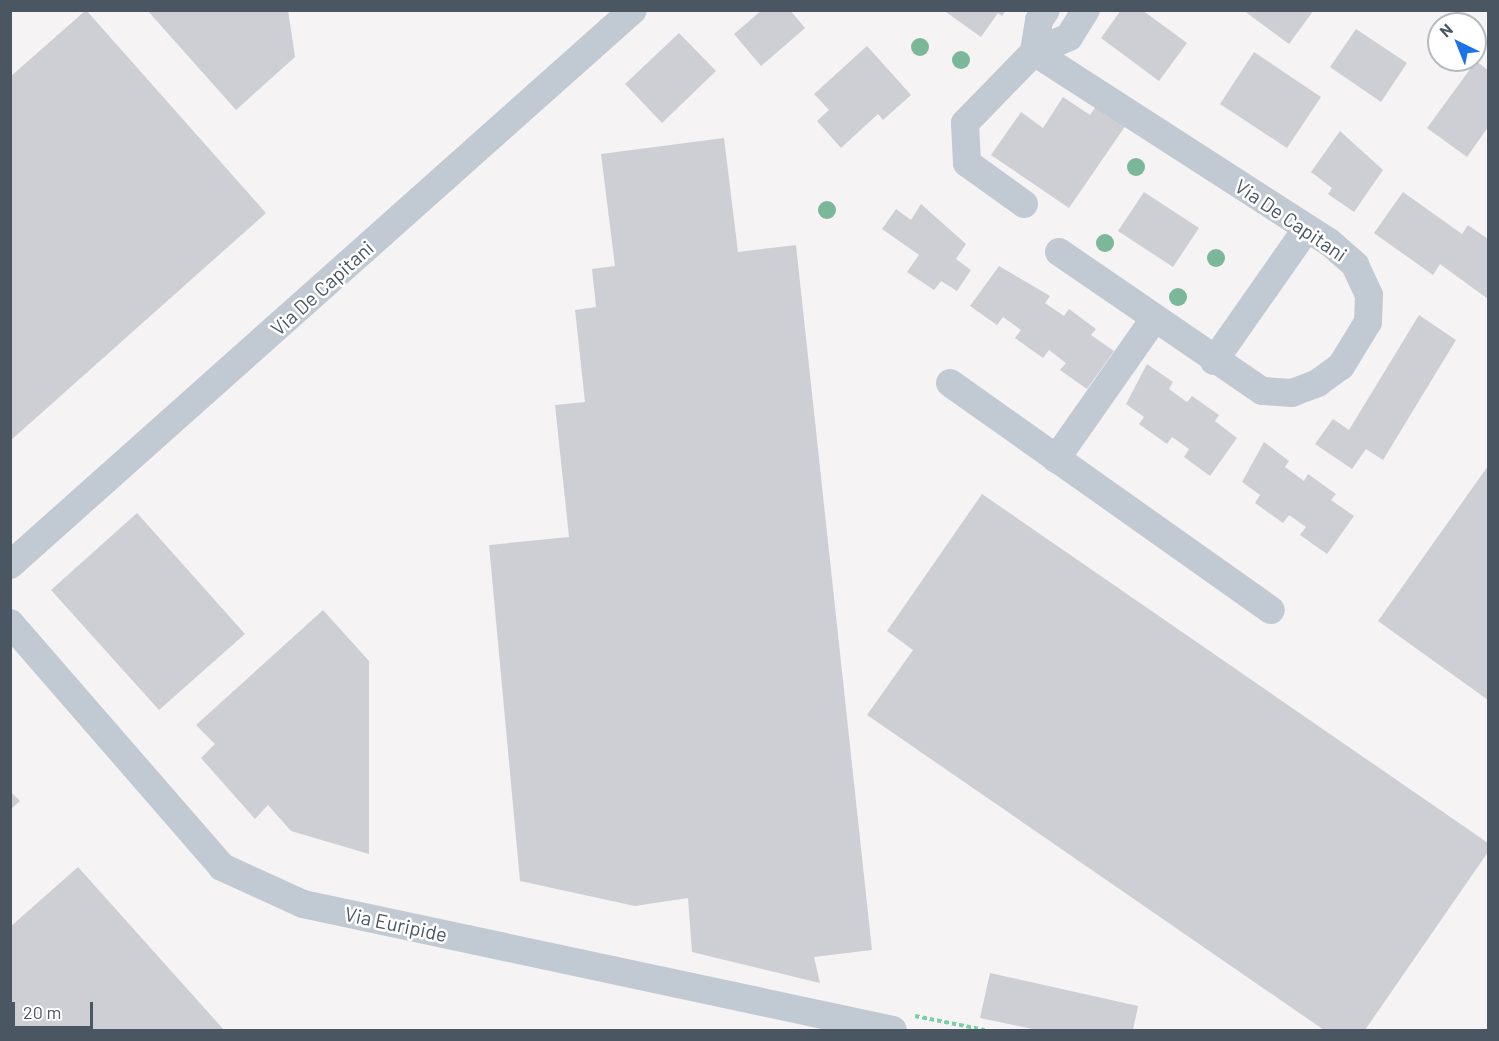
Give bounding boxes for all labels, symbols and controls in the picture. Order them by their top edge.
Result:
north arrow [1427,12,1487,72]
text: N [1435,19,1456,41]
street label: Via De Capitani [1230,174,1352,266]
street label: Via De Capitani [266,236,378,340]
street label: Via Euripide [343,901,449,947]
scale bar [15,990,96,1028]
text: 20 m [23,1001,61,1023]

